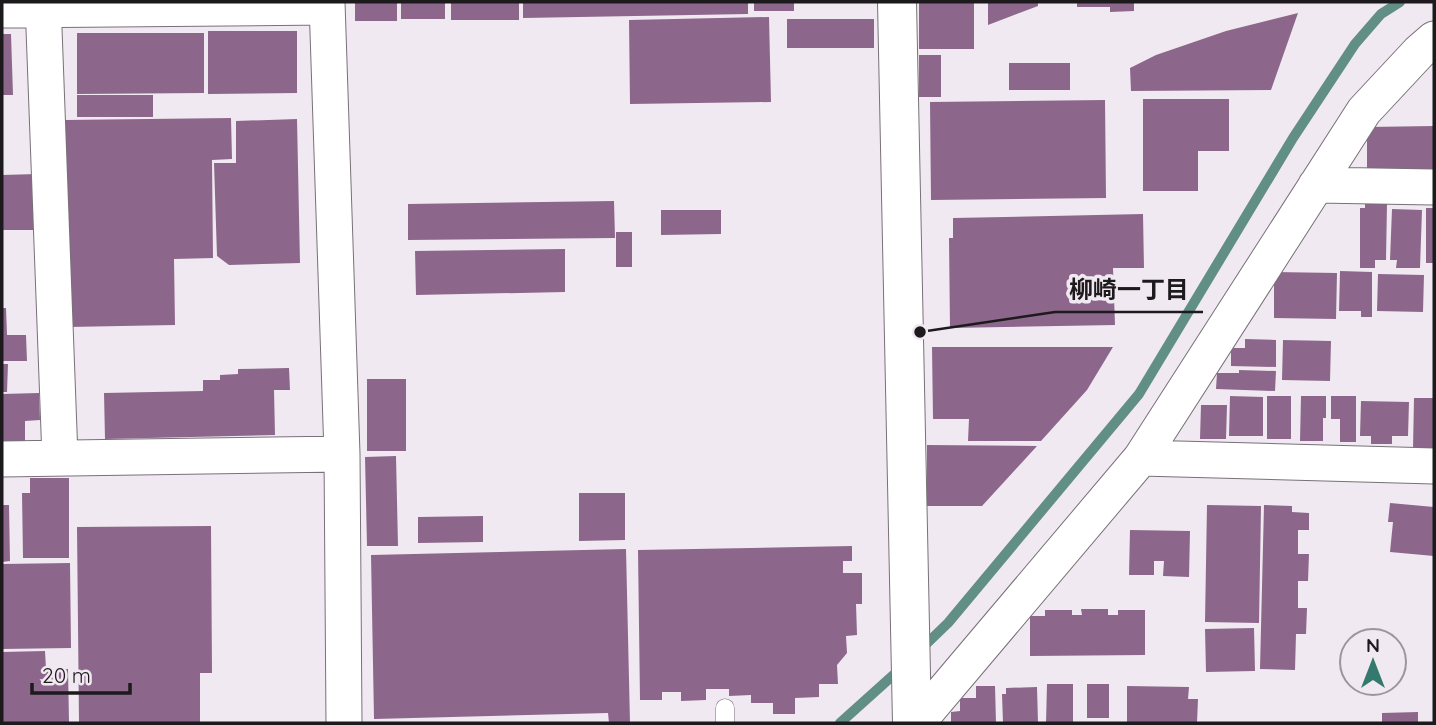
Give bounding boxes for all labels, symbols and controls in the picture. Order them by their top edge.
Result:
callout: 柳崎一丁目 [1055,267,1203,312]
text: 柳崎一丁目 [1069,274,1189,304]
north arrow [1338,627,1408,697]
text: N [1366,633,1380,657]
scale bar [32,652,130,696]
text: 20 m [42,662,91,688]

